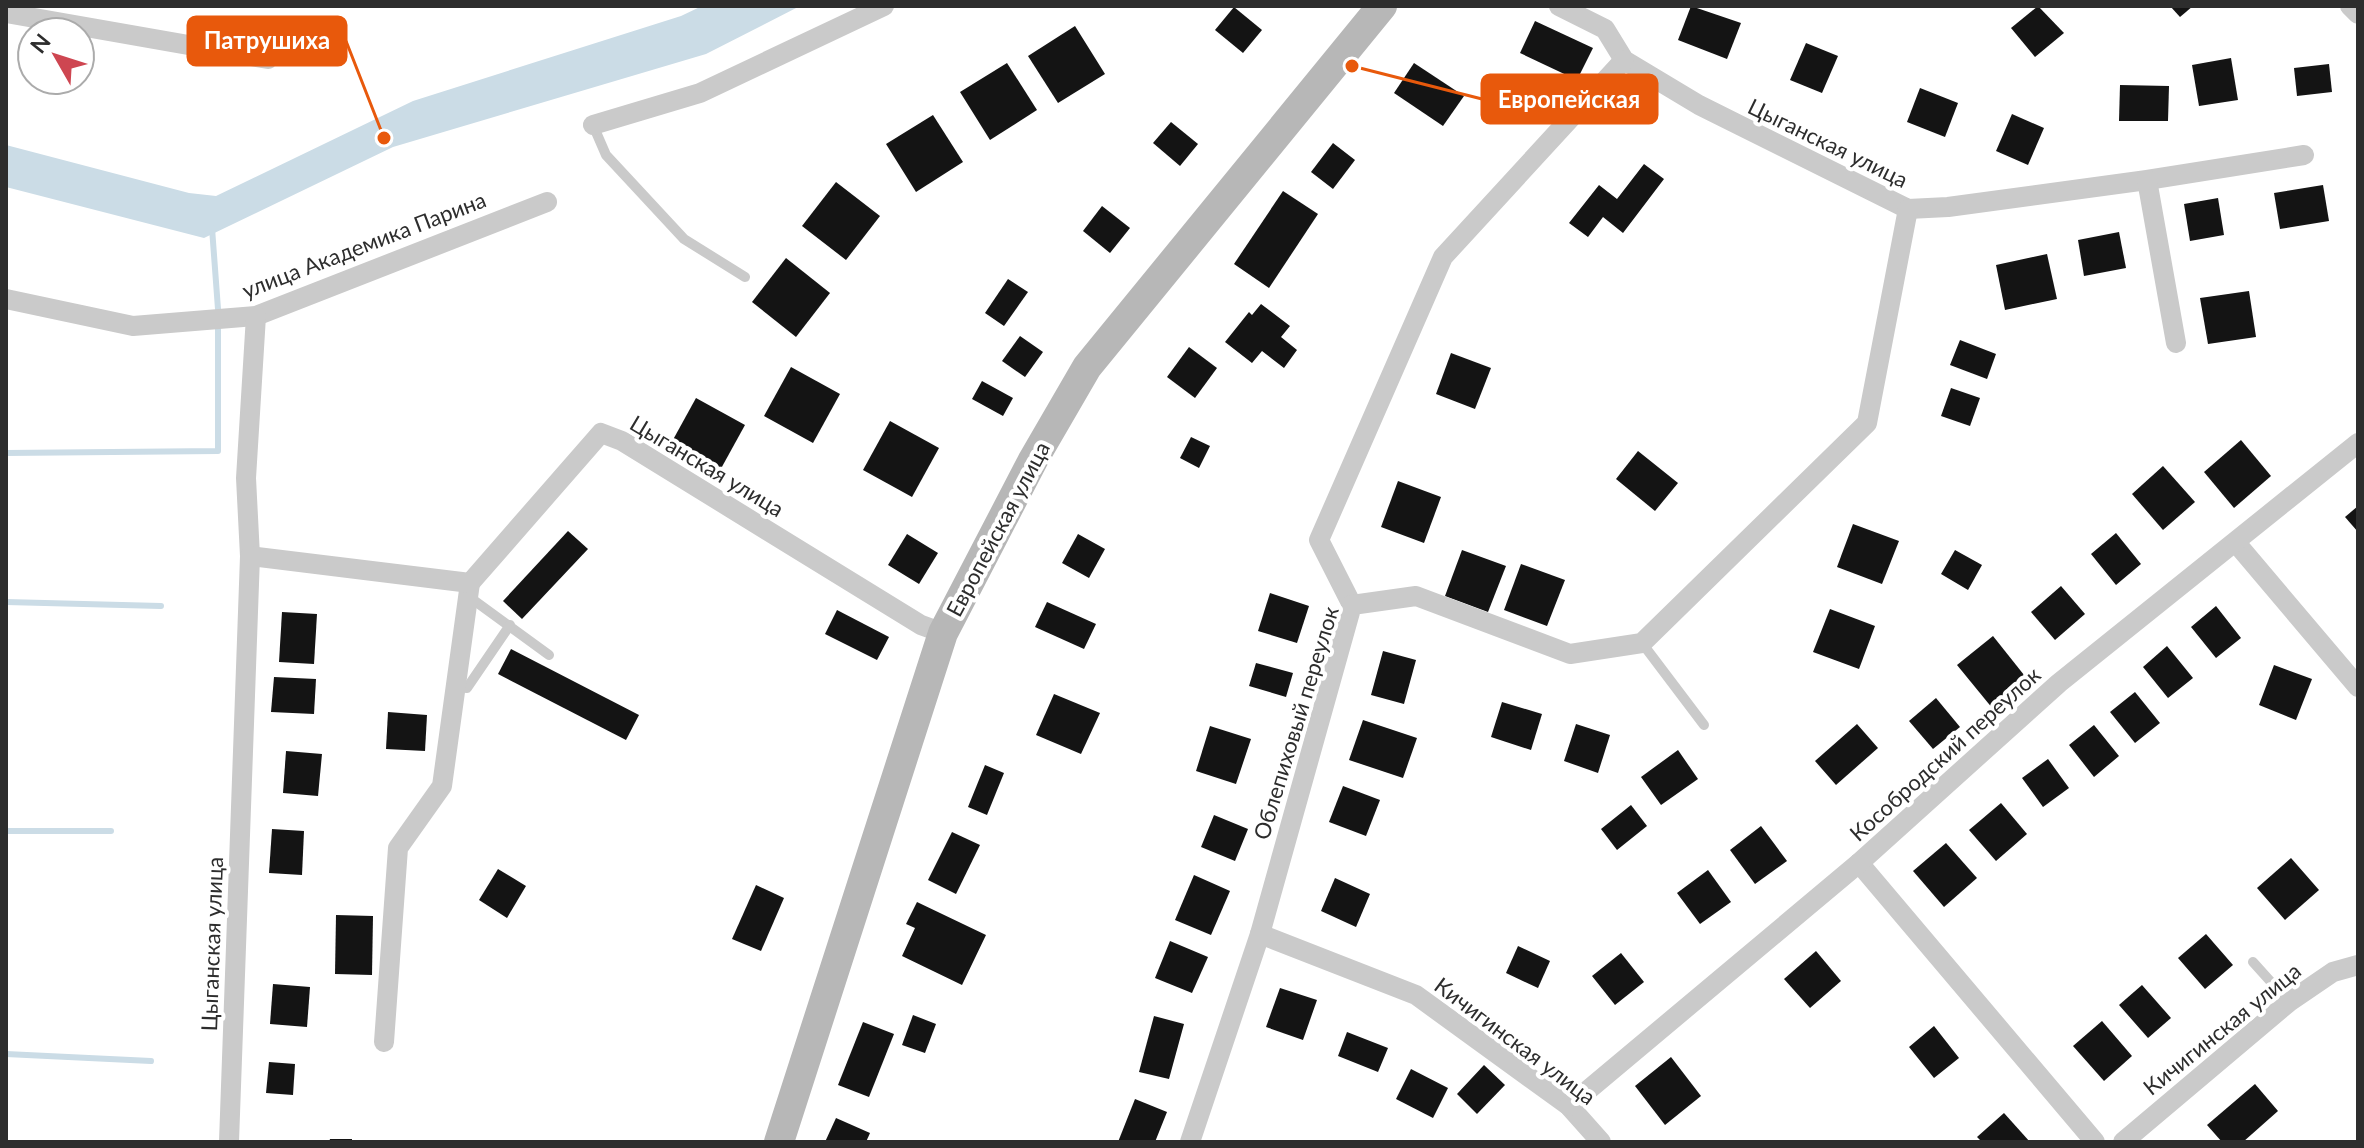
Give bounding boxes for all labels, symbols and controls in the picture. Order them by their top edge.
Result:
north arrow [16,16,96,96]
callout: Патрушиха [188,17,346,65]
text: Патрушиха [204,25,330,54]
text: N [24,28,56,58]
callout: Европейская [1482,75,1657,123]
text: Европейская [1498,84,1640,113]
street label: Цыганская улица [1744,92,1913,193]
street label: улица Академика Парина [238,186,490,304]
street label: Цыганская улица [626,409,789,522]
street label: Европейская улица [940,437,1055,621]
street label: Облепиховый переулок [1247,602,1344,843]
street label: Кособродский переулок [1844,660,2046,846]
street label: Цыганская улица [195,856,228,1032]
street label: Кичигинская улица [2138,957,2306,1100]
street label: Кичигинская улица [1429,971,1601,1110]

